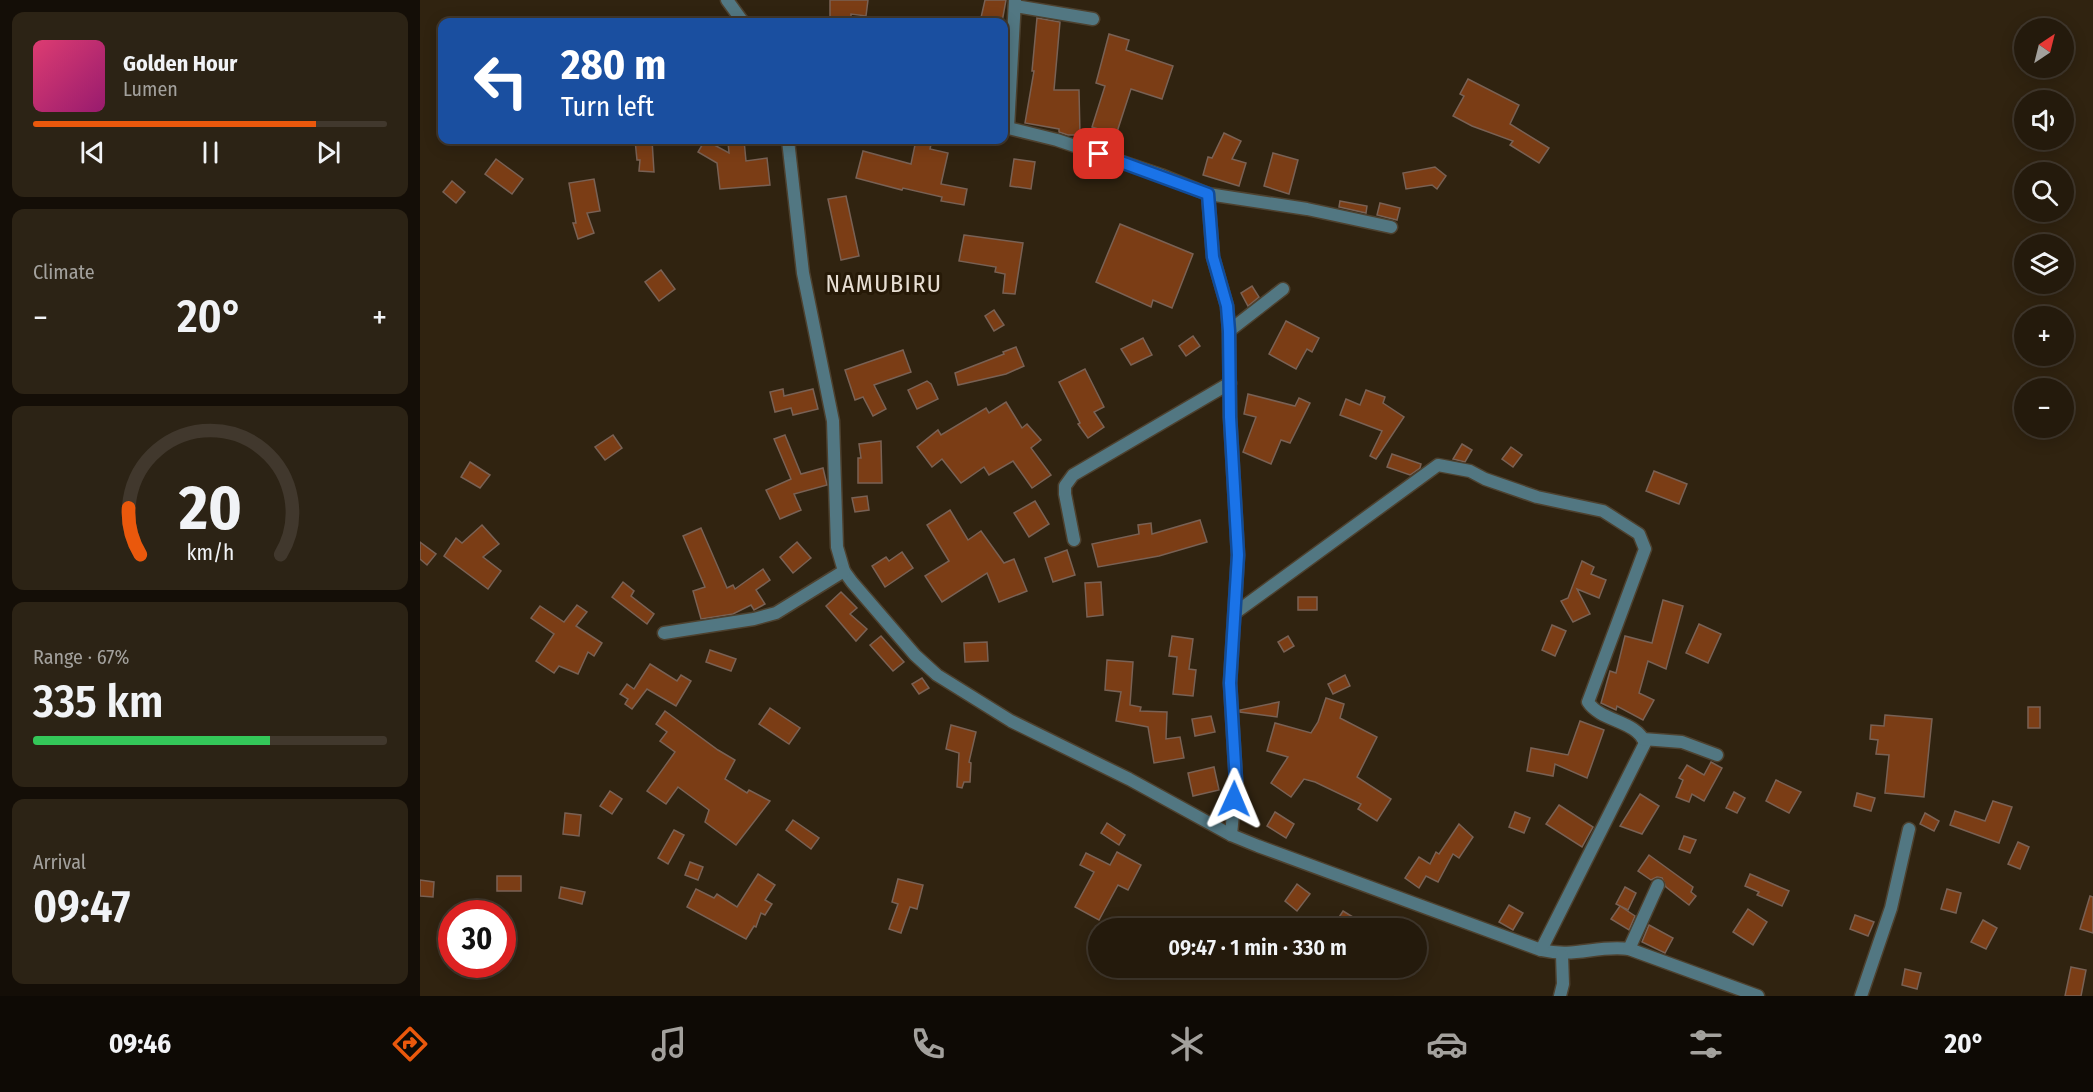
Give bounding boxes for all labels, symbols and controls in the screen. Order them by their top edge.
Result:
north arrow [2014,18,2074,78]
map controls [2014,18,2074,438]
text: 280 m [561,40,666,90]
icon: left [462,42,540,120]
text: Golden Hour [123,50,237,77]
text: Lumen [123,77,178,101]
button: sound [2014,90,2074,150]
text: Turn left [561,91,654,123]
pin [1073,128,1124,179]
icon: previous [76,136,109,169]
icon: pause [194,136,227,169]
icon: next [312,136,345,169]
icon: arrive [1082,137,1115,170]
button: search [2014,162,2074,222]
button: layers [2014,234,2074,294]
text: Climate [33,260,95,284]
district label: NAMUBIRU [826,270,942,298]
text: 20° [177,290,243,344]
text: − [33,298,48,338]
text: + [372,298,387,338]
button: + [2014,306,2074,366]
button: − [2014,378,2074,438]
text: 20 [178,471,241,546]
text: km/h [186,540,234,566]
text: Range · 67% [33,645,129,669]
text: 335 km [33,675,163,729]
position arrow [1202,767,1266,831]
text: Arrival [33,850,86,874]
text: 09:47 [33,880,131,934]
speed limit sign: 30 [438,900,516,978]
text: 09:47 · 1 min · 330 m [1168,934,1347,961]
icon: directions [389,1023,431,1065]
icon: music [648,1023,690,1065]
icon: phone [907,1023,949,1065]
icon: climate [1166,1023,1208,1065]
icon: car [1426,1023,1468,1065]
icon: filters [1685,1023,1727,1065]
text: 09:46 [109,1028,171,1060]
text: 20° [1944,1028,1984,1060]

